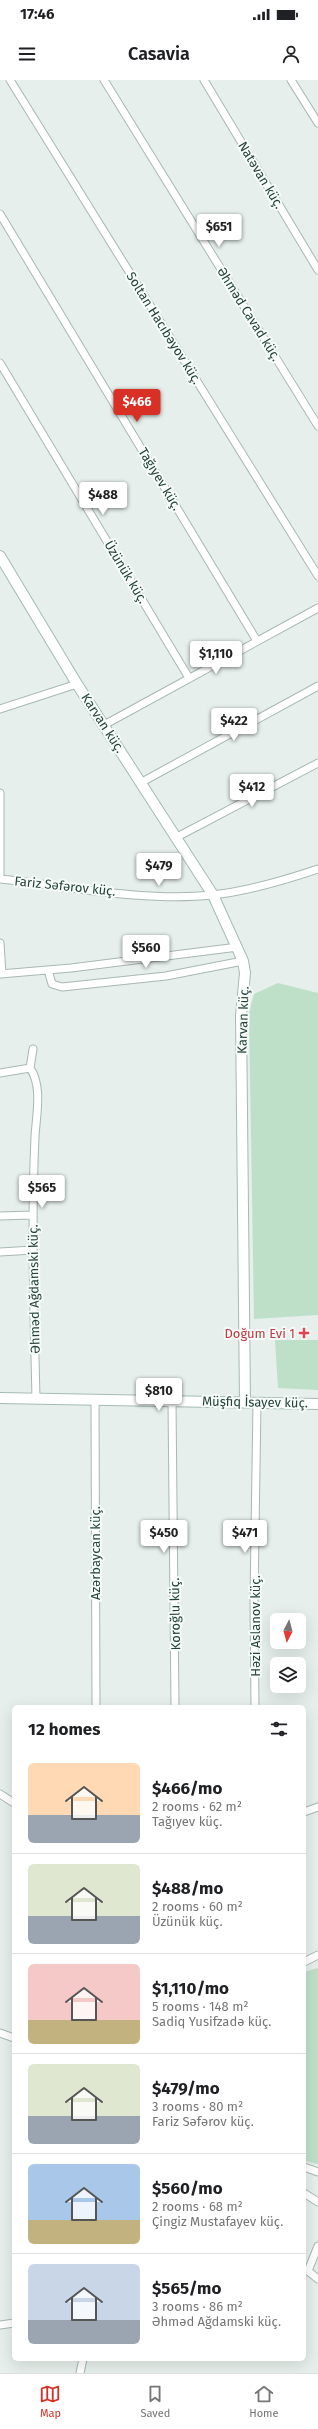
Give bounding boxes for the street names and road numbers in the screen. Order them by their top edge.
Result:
street label: Natəvan küç. [235,139,287,211]
street label: Əhməd Cavad küç. [214,264,284,364]
street label: Soltan Hacıbəyov küç. [123,269,205,387]
street label: Tağıyev küç. [135,445,185,513]
street label: Üzünük küç. [101,537,151,606]
street label: Karvan küç. [78,691,128,755]
street label: Fariz Səfərov küç. [14,873,116,899]
street label: Karvan küç. [234,986,252,1054]
street label: Əhməd Ağdamski küç. [25,1224,43,1354]
street label: Müşfiq İsayev küç. [202,1394,308,1410]
street label: Azərbaycan küç. [88,1506,103,1600]
street label: Həzi Aslanov küç. [248,1575,263,1677]
street label: Koroğlu küç. [167,1578,183,1650]

